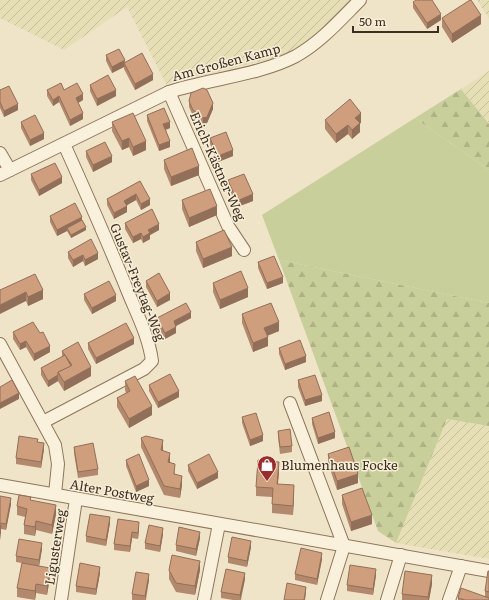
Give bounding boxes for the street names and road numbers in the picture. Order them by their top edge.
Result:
street label: Am Großen Kamp [170,38,282,85]
street label: Erich-Kästner-Weg [186,108,251,224]
street label: Gustav-Freytag-Weg [106,220,171,344]
street label: Alter Postweg [68,474,156,507]
street label: Ligusterweg [39,507,70,586]

